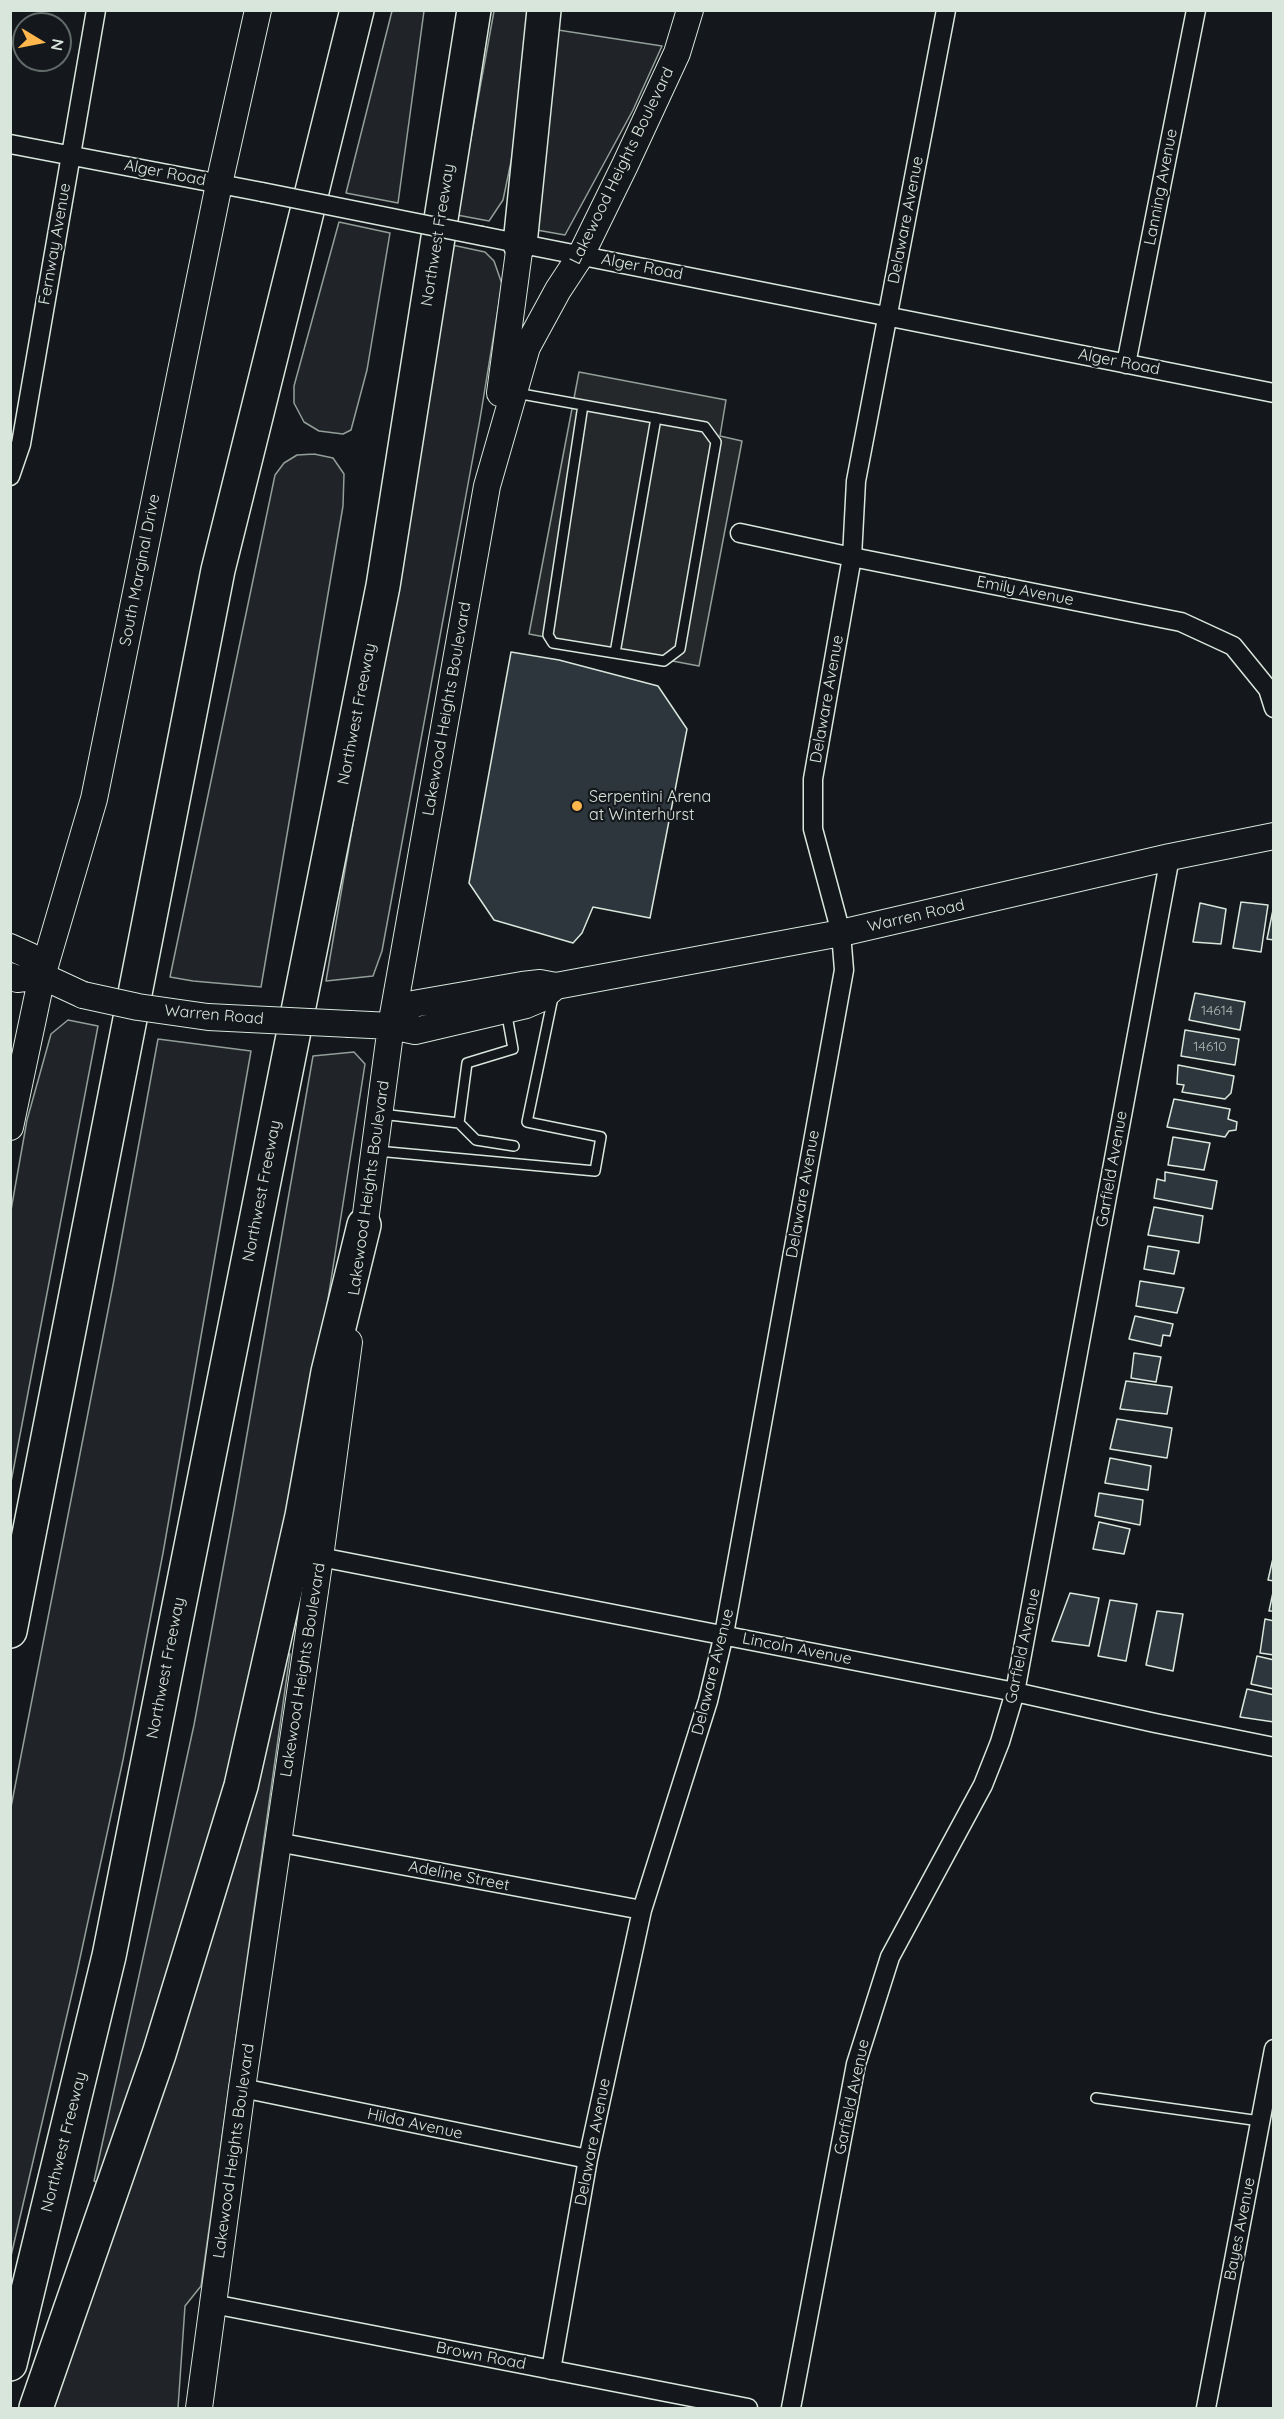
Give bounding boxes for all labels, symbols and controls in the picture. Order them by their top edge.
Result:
north arrow [12,12,72,72]
text: N [47,37,69,52]
street label: Lakewood Heights Boulevard [566,64,678,268]
street label: Lanning Avenue [1140,127,1182,247]
street label: Delaware Avenue [884,155,928,285]
street label: Alger Road [123,156,207,190]
street label: Northwest Freeway [417,162,459,308]
street label: Fernway Avenue [35,182,75,306]
street label: Alger Road [600,250,684,284]
street label: Alger Road [1077,345,1161,379]
street label: South Marginal Drive [116,492,164,648]
street label: Emily Avenue [975,572,1075,610]
street label: Lakewood Heights Boulevard [419,601,475,817]
street label: Delaware Avenue [806,633,848,765]
street label: Northwest Freeway [334,641,380,787]
place label: Serpentini Arena at Winterhurst [589,787,711,825]
marker: Serpentini Arena at Winterhurst [570,799,584,813]
street label: Warren Road [865,895,967,937]
street label: Warren Road [164,1001,264,1029]
house number: 14614 [1201,1003,1233,1019]
house number: 14610 [1193,1039,1227,1055]
street label: Lakewood Heights Boulevard [344,1079,394,1297]
street label: Garfield Avenue [1092,1109,1132,1229]
street label: Northwest Freeway [239,1118,285,1264]
street label: Delaware Avenue [782,1128,824,1260]
street label: Lakewood Heights Boulevard [277,1561,329,1779]
street label: Garfield Avenue [1001,1586,1045,1706]
street label: Northwest Freeway [143,1595,189,1741]
street label: Delaware Avenue [688,1607,738,1737]
street label: Lincoln Avenue [741,1629,853,1669]
street label: Adeline Street [407,1857,511,1895]
street label: Garfield Avenue [830,2037,874,2157]
street label: Lakewood Heights Boulevard [209,2042,259,2260]
street label: Northwest Freeway [37,2070,91,2214]
street label: Delaware Avenue [571,2077,615,2207]
street label: Hilda Avenue [366,2105,464,2143]
street label: Bayes Avenue [1221,2176,1259,2282]
street label: Brown Road [434,2338,528,2374]

